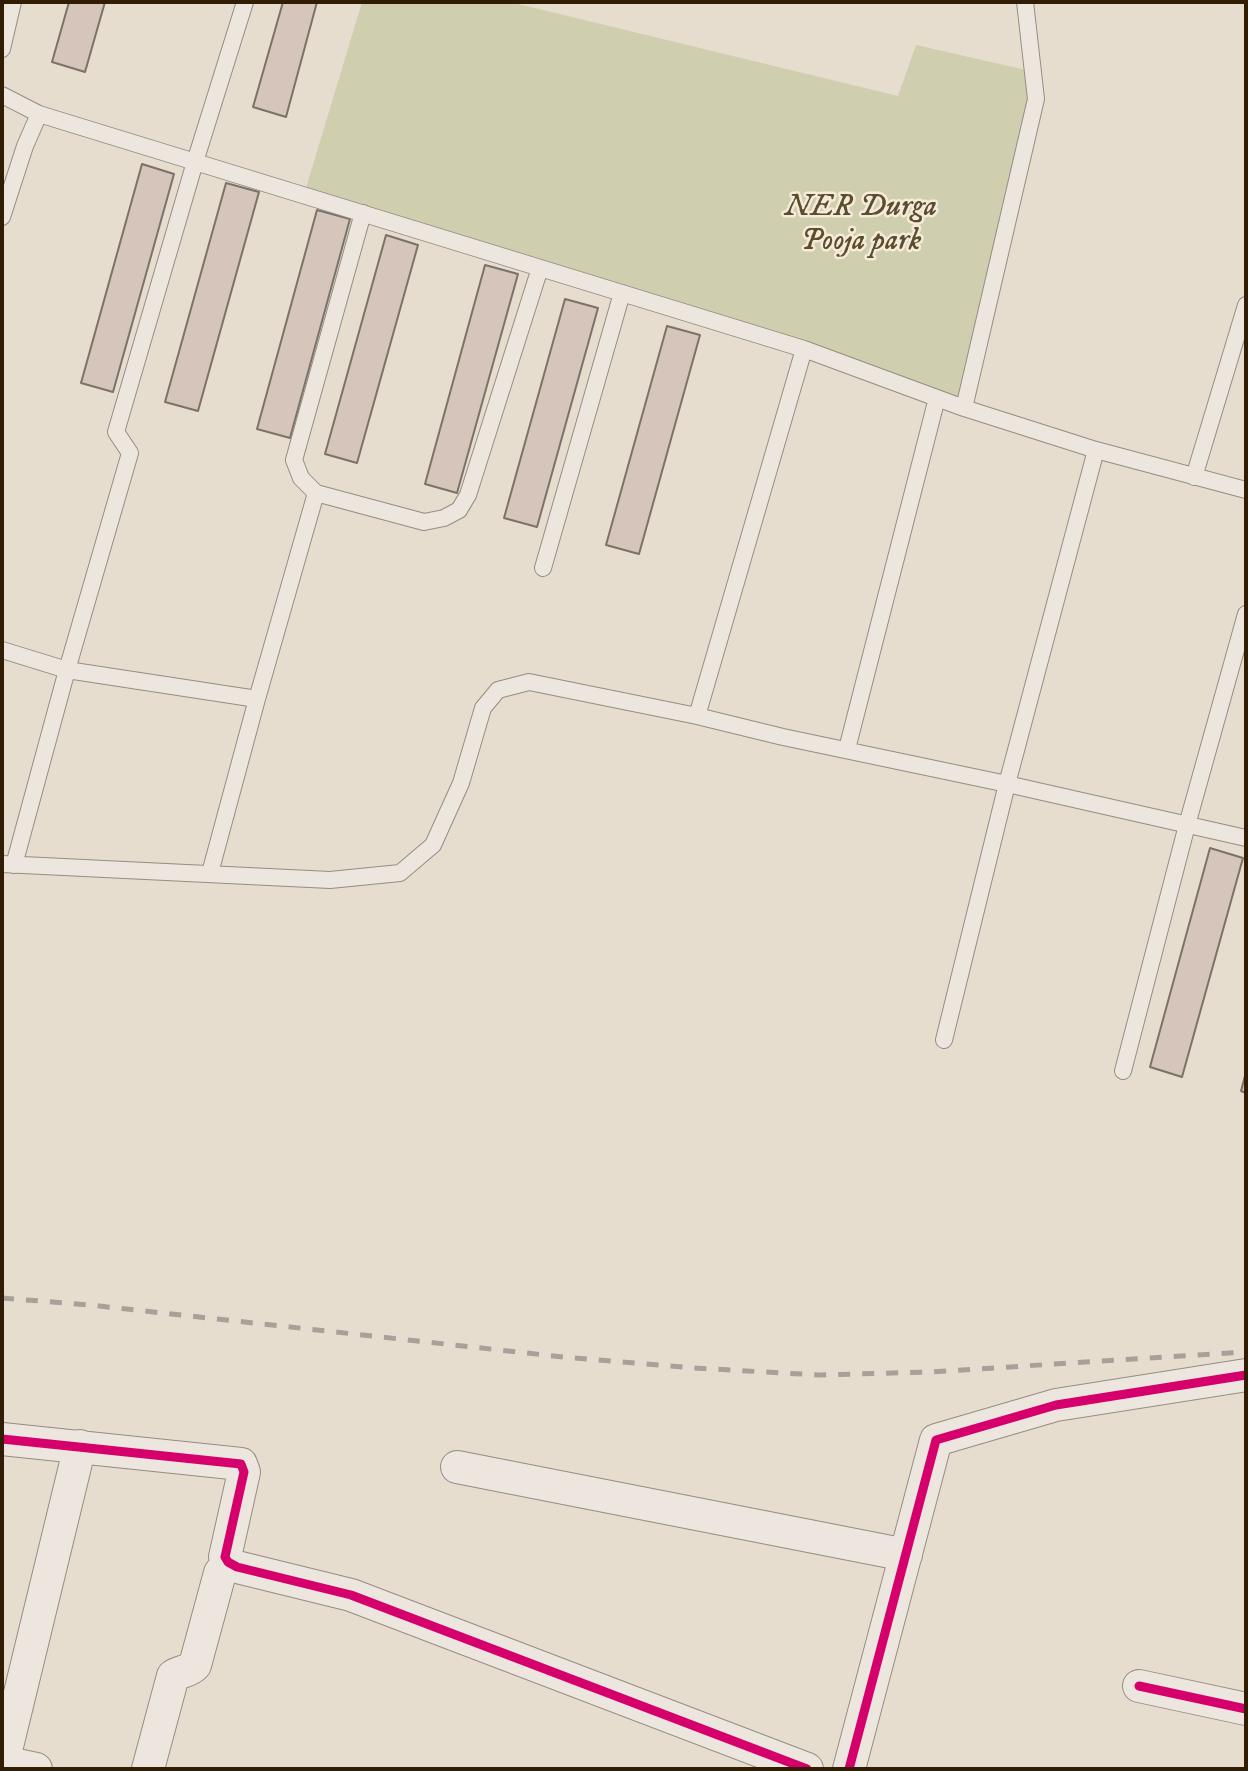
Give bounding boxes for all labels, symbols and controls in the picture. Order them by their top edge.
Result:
park label: NER Durga Pooja park [785,191,937,262]

